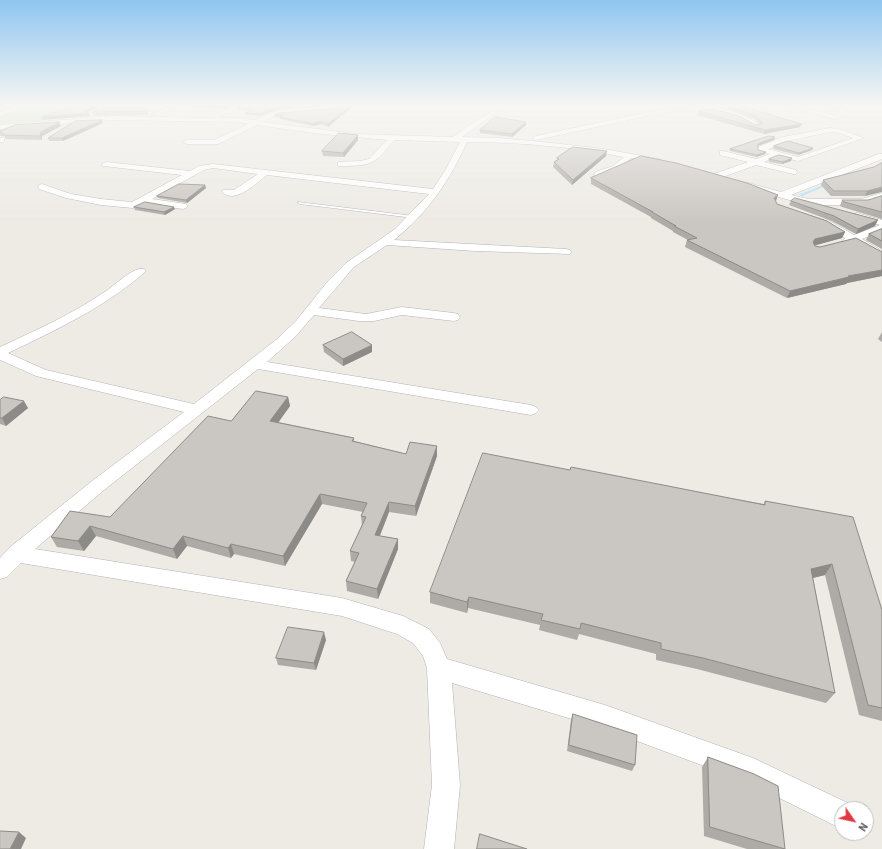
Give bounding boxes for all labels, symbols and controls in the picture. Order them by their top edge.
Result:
north arrow [834,801,874,841]
text: N [856,821,871,834]

